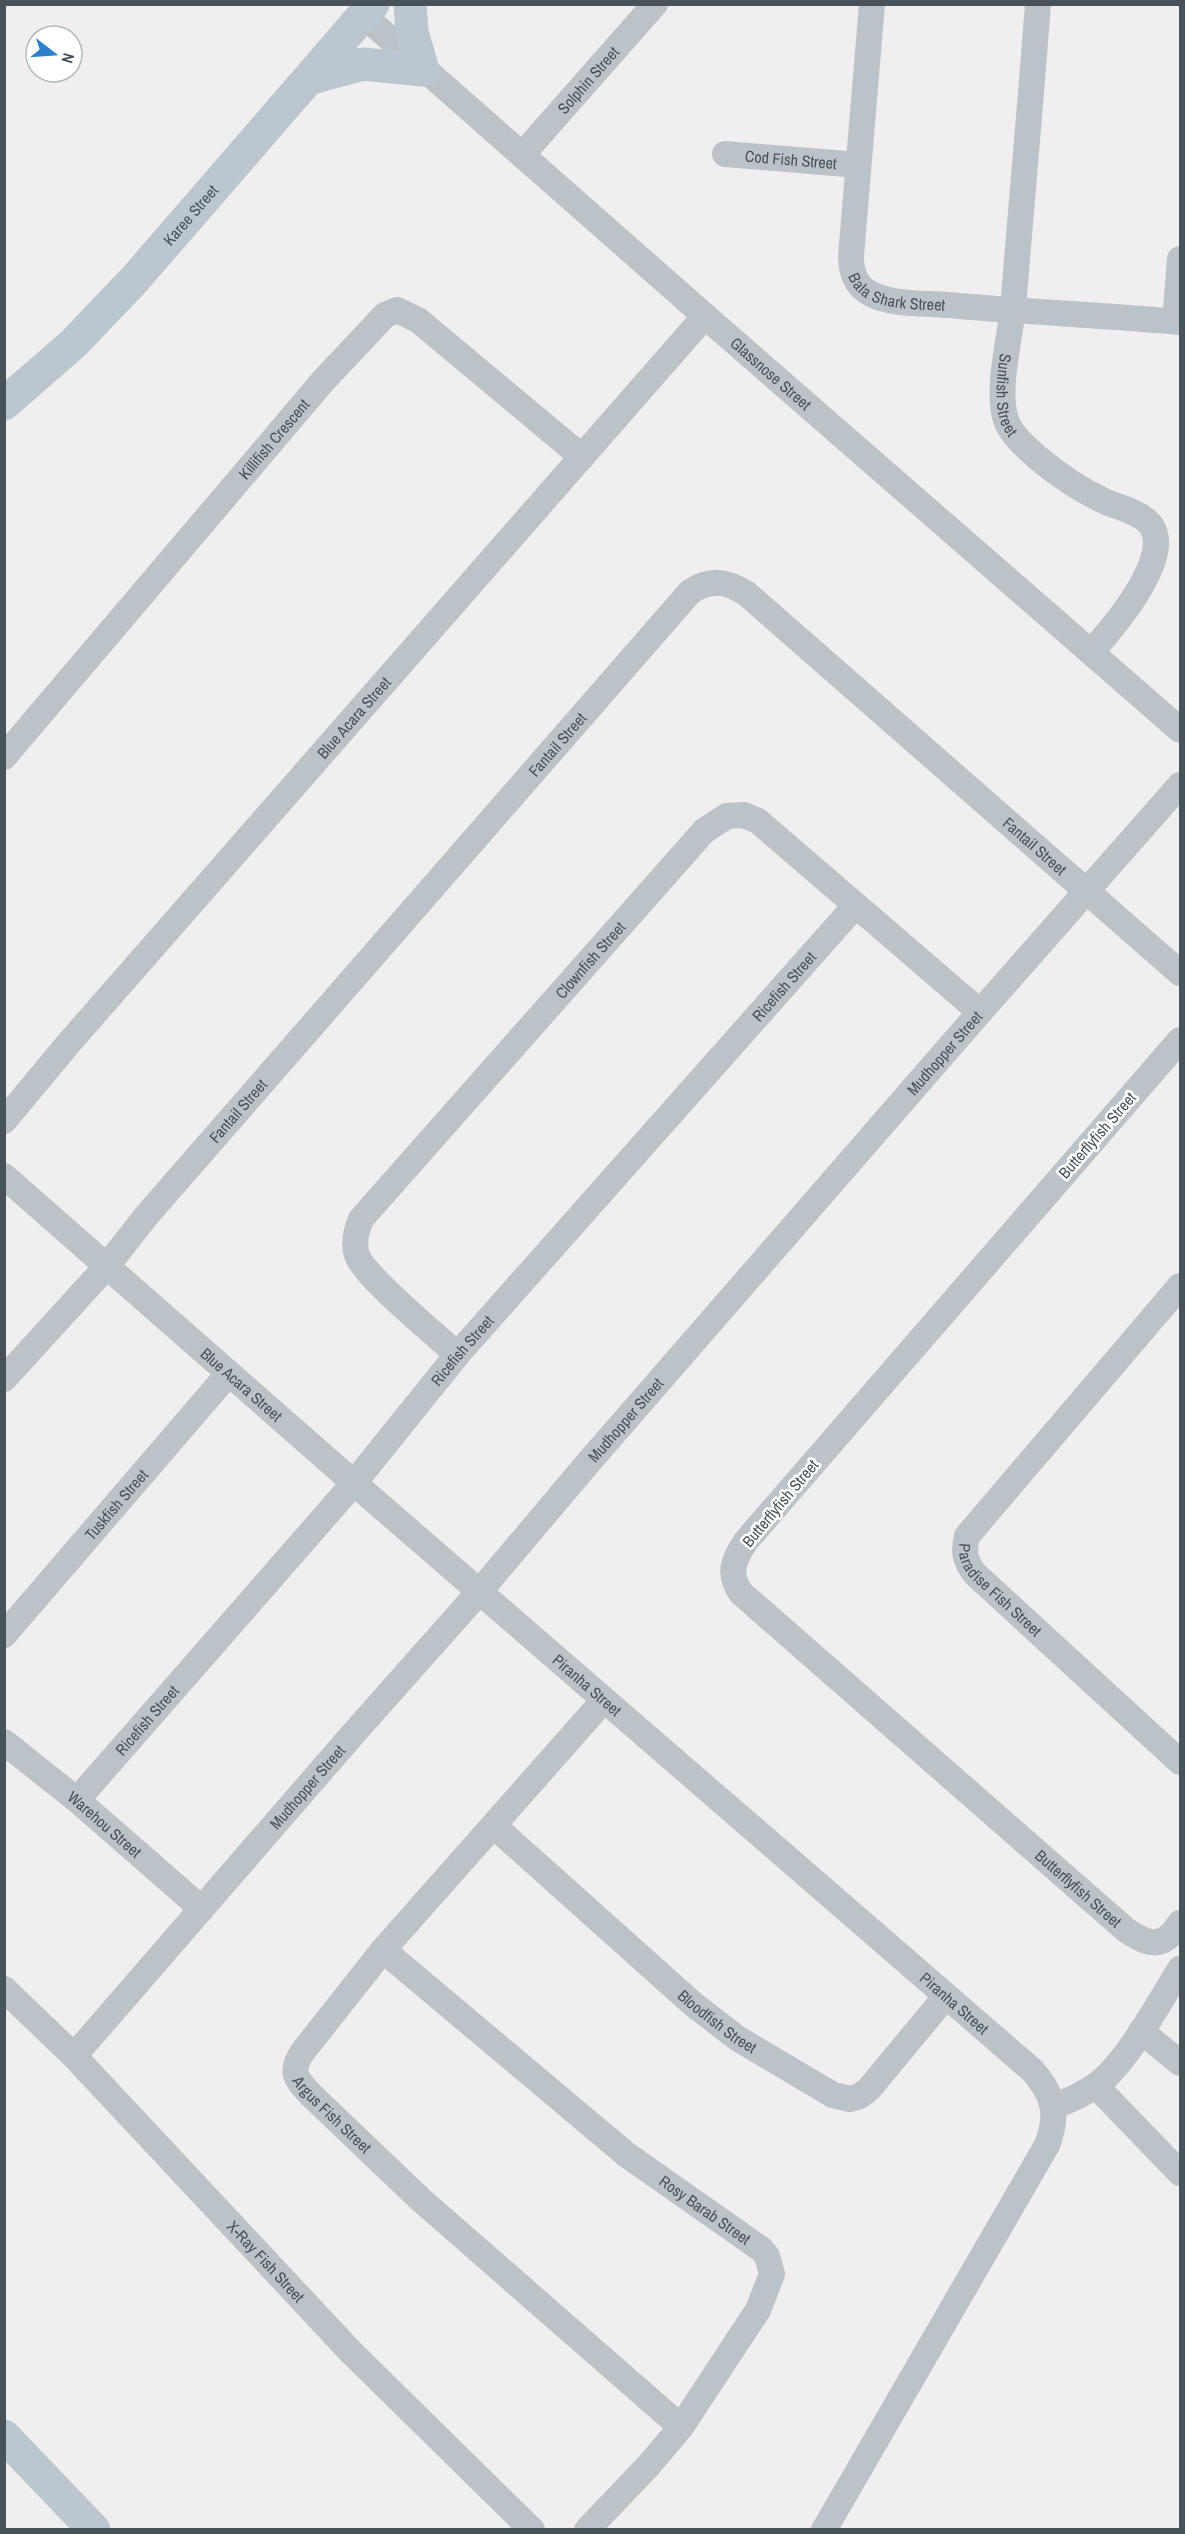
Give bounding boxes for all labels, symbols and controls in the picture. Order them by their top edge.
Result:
north arrow [24,24,84,84]
street label: Solphin Street [552,41,624,118]
text: N [56,51,80,66]
street label: Cod Fish Street [744,145,838,174]
street label: Karee Street [158,180,223,250]
street label: Bala Shark Street [843,269,946,316]
street label: Glassnose Street [726,332,816,415]
street label: Sunfish Street [991,352,1023,441]
street label: Killifish Crescent [233,394,314,484]
street label: Blue Acara Street [312,672,396,763]
street label: Fantail Street [523,707,591,781]
street label: Fantail Street [998,812,1072,880]
street label: Clownfish Street [550,916,630,1003]
street label: Ricefish Street [747,946,821,1026]
street label: Mudhopper Street [902,1006,987,1100]
street label: Fantail Street [204,1074,272,1147]
street label: Butterflyfish Street [1053,1087,1141,1183]
street label: Ricefish Street [425,1310,499,1390]
street label: Blue Acara Street [196,1342,287,1427]
street label: Mudhopper Street [583,1373,669,1467]
street label: Butterflyfish Street [737,1454,823,1551]
street label: Tuskfish Street [79,1464,153,1545]
street label: Paradise Fish Street [954,1543,1047,1641]
street label: Piranha Street [548,1649,627,1721]
street label: Ricefish Street [110,1680,184,1760]
street label: Mudhopper Street [264,1740,350,1834]
street label: Warehou Street [63,1786,147,1863]
street label: Butterflyfish Street [1031,1845,1127,1932]
street label: Piranha Street [915,1967,994,2039]
street label: Bloodfish Street [673,1985,761,2058]
street label: Argus Fish Street [287,2071,377,2158]
street label: Rosy Barab Street [655,2170,756,2250]
street label: X-Ray Fish Street [222,2216,310,2307]

